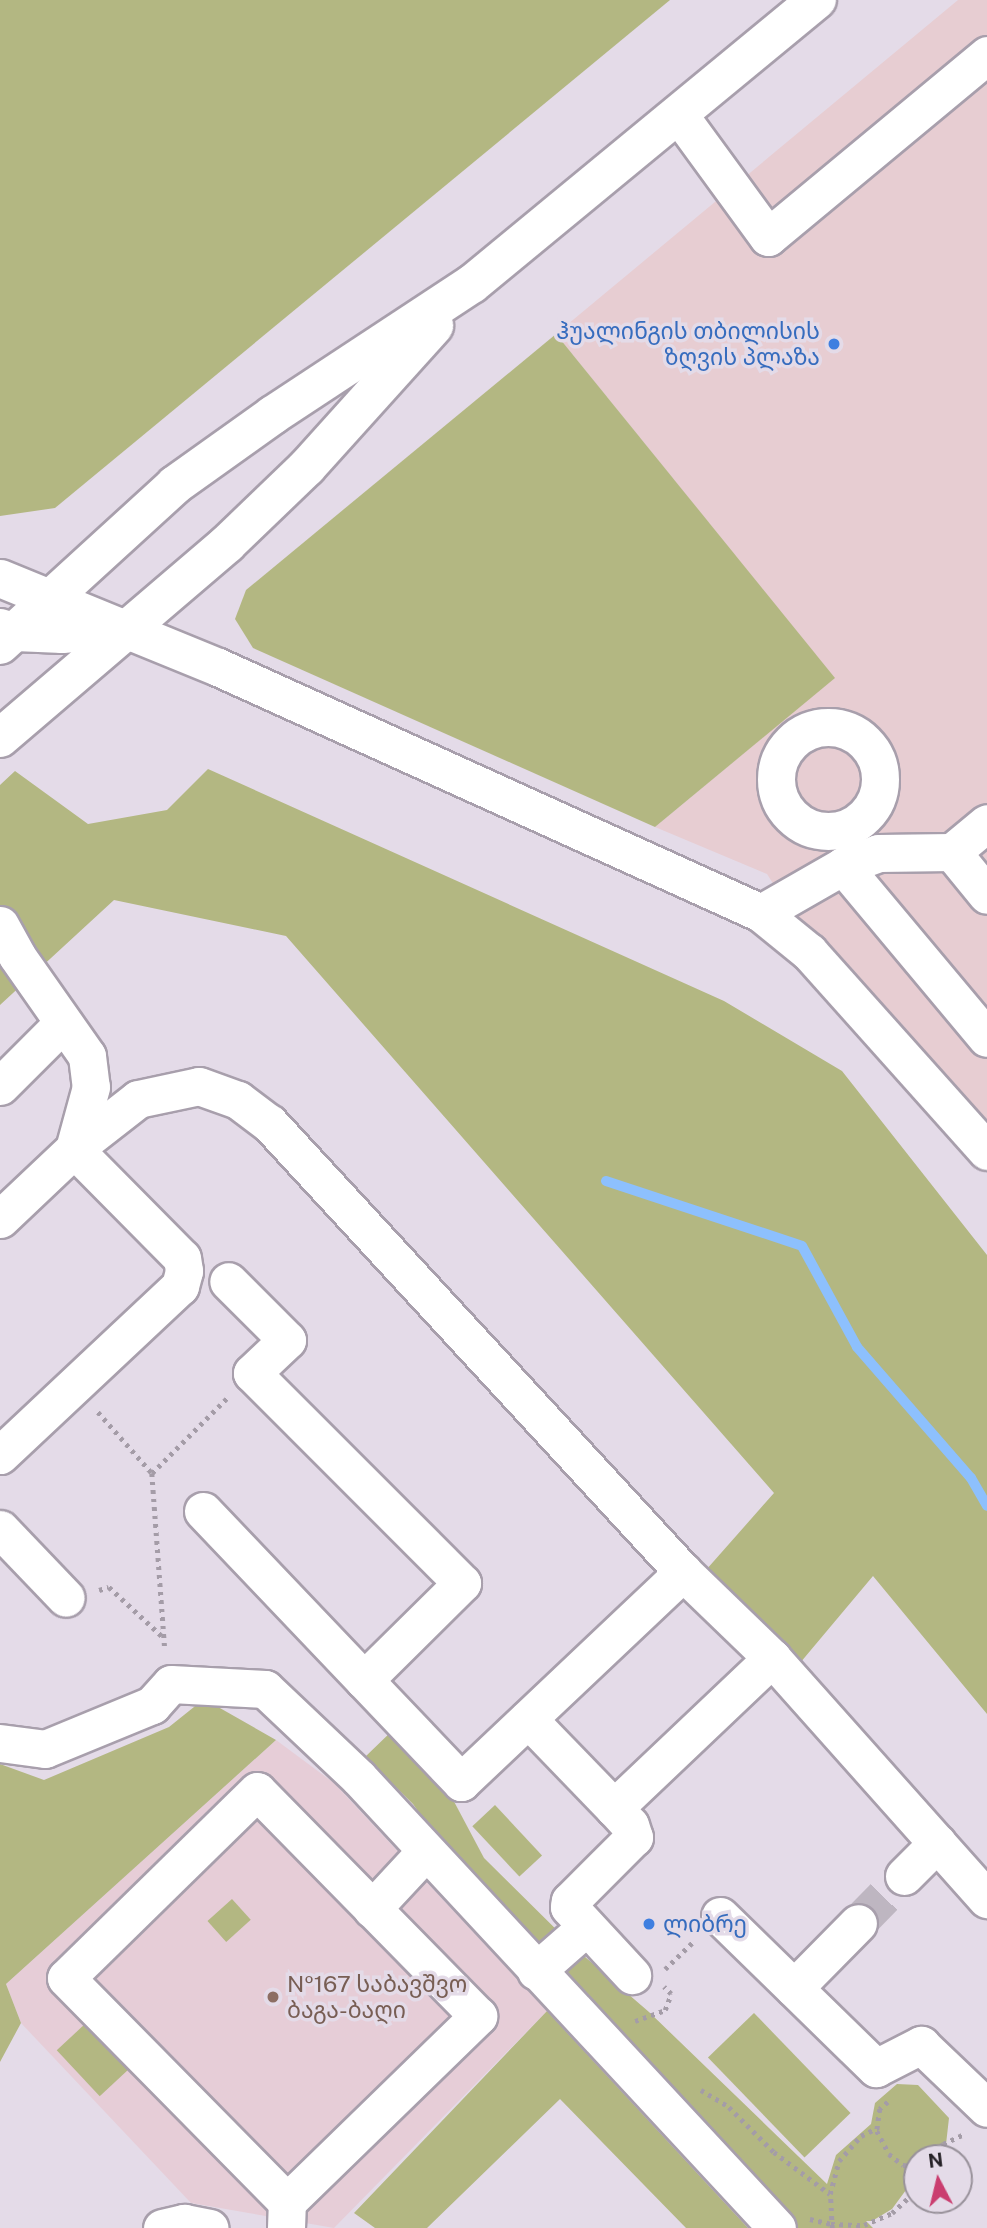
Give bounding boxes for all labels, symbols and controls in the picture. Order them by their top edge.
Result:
place label: ჰუალინგის თბილისის ზღვის პლაზა [556,317,820,371]
marker: ჰუალინგის თბილისის ზღვის პლაზა [826,336,842,352]
place label: ლიბრე [663,1910,747,1938]
marker: ლიბრე [641,1916,657,1932]
place label: №167 საბავშვო ბაგა-ბაღი [287,1970,467,2024]
marker: №167 საბავშვო ბაგა-ბაღი [265,1989,281,2005]
north arrow [903,2144,973,2214]
text: N [927,2148,944,2172]

